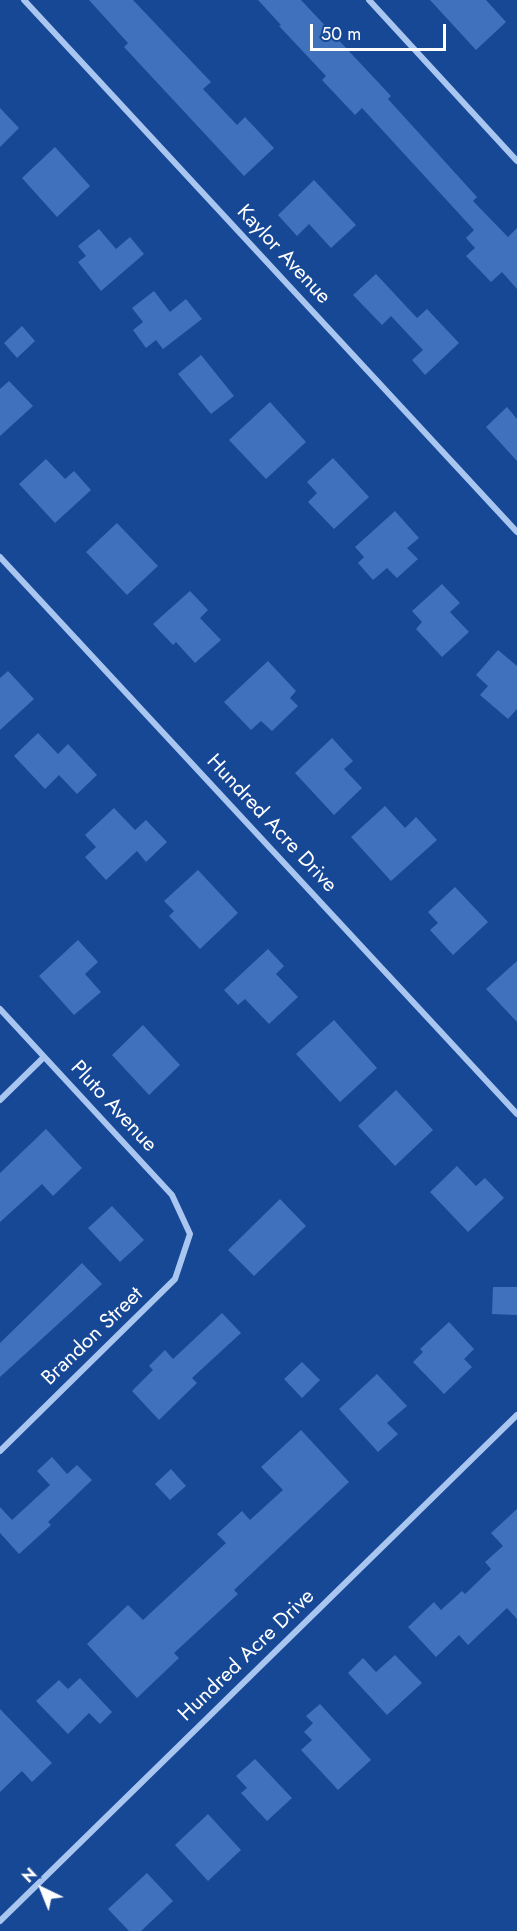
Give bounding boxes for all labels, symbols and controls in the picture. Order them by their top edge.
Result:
scale bar [313,12,450,50]
text: 50 m [321,21,361,47]
street label: Kaylor Avenue [231,200,335,310]
street label: Hundred Acre Drive [201,750,341,898]
street label: Pluto Avenue [64,1056,162,1158]
street label: Brandon Street [37,1282,149,1392]
street label: Hundred Acre Drive [174,1585,320,1727]
north arrow [12,1859,72,1919]
text: N [17,1863,42,1888]

